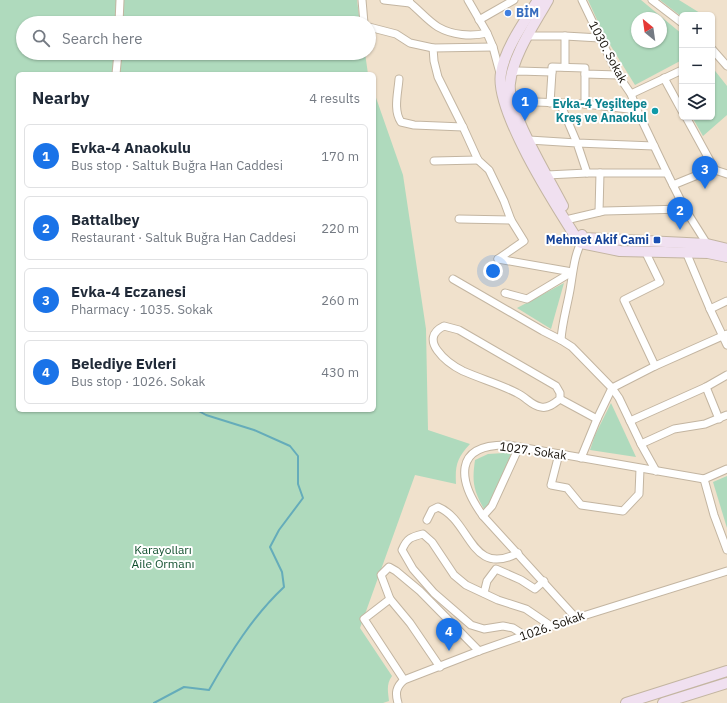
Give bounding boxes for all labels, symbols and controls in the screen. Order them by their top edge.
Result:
place label: BİM [516,5,539,20]
marker: BİM [503,8,513,18]
north arrow [631,12,667,48]
map controls [679,12,715,120]
button: + [679,12,715,48]
search box [16,16,376,60]
street label: 1030. Sokak [586,18,631,86]
icon: search [30,27,52,49]
text: Search here [62,29,142,48]
button: − [679,48,715,84]
button: layers [679,84,715,120]
text: Nearby [32,87,90,109]
pin: 1 [512,88,538,121]
text: 4 results [309,90,360,107]
place label: Evka-4 Yeşiltepe Kreş ve Anaokul [552,96,647,125]
marker: Evka-4 Yeşiltepe Kreş ve Anaokul [650,106,660,116]
text: Evka-4 Anaokulu [71,138,191,157]
text: 1 [42,148,50,165]
text: 170 m [321,148,359,165]
pin: 3 [692,156,718,189]
text: Bus stop · Saltuk Buğra Han Caddesi [71,157,283,174]
pin: 2 [667,197,693,230]
text: Battalbey [71,210,139,229]
text: 2 [42,220,50,237]
text: 220 m [321,220,359,237]
text: Restaurant · Saltuk Buğra Han Caddesi [71,229,296,246]
place label: Mehmet Akif Cami [546,232,649,247]
marker: Mehmet Akif Cami [652,235,662,245]
your location [483,261,503,281]
text: Evka-4 Eczanesi [71,282,186,301]
text: 3 [42,292,50,309]
text: 260 m [321,292,359,309]
text: Pharmacy · 1035. Sokak [71,301,213,318]
text: Belediye Evleri [71,354,176,373]
text: 4 [42,364,50,381]
text: 430 m [321,364,359,381]
text: Bus stop · 1026. Sokak [71,373,205,390]
street label: 1027. Sokak [499,438,568,463]
park label: Karayolları Aile Ormanı [132,542,194,571]
street label: 1026. Sokak [517,607,587,644]
pin: 4 [436,618,462,651]

